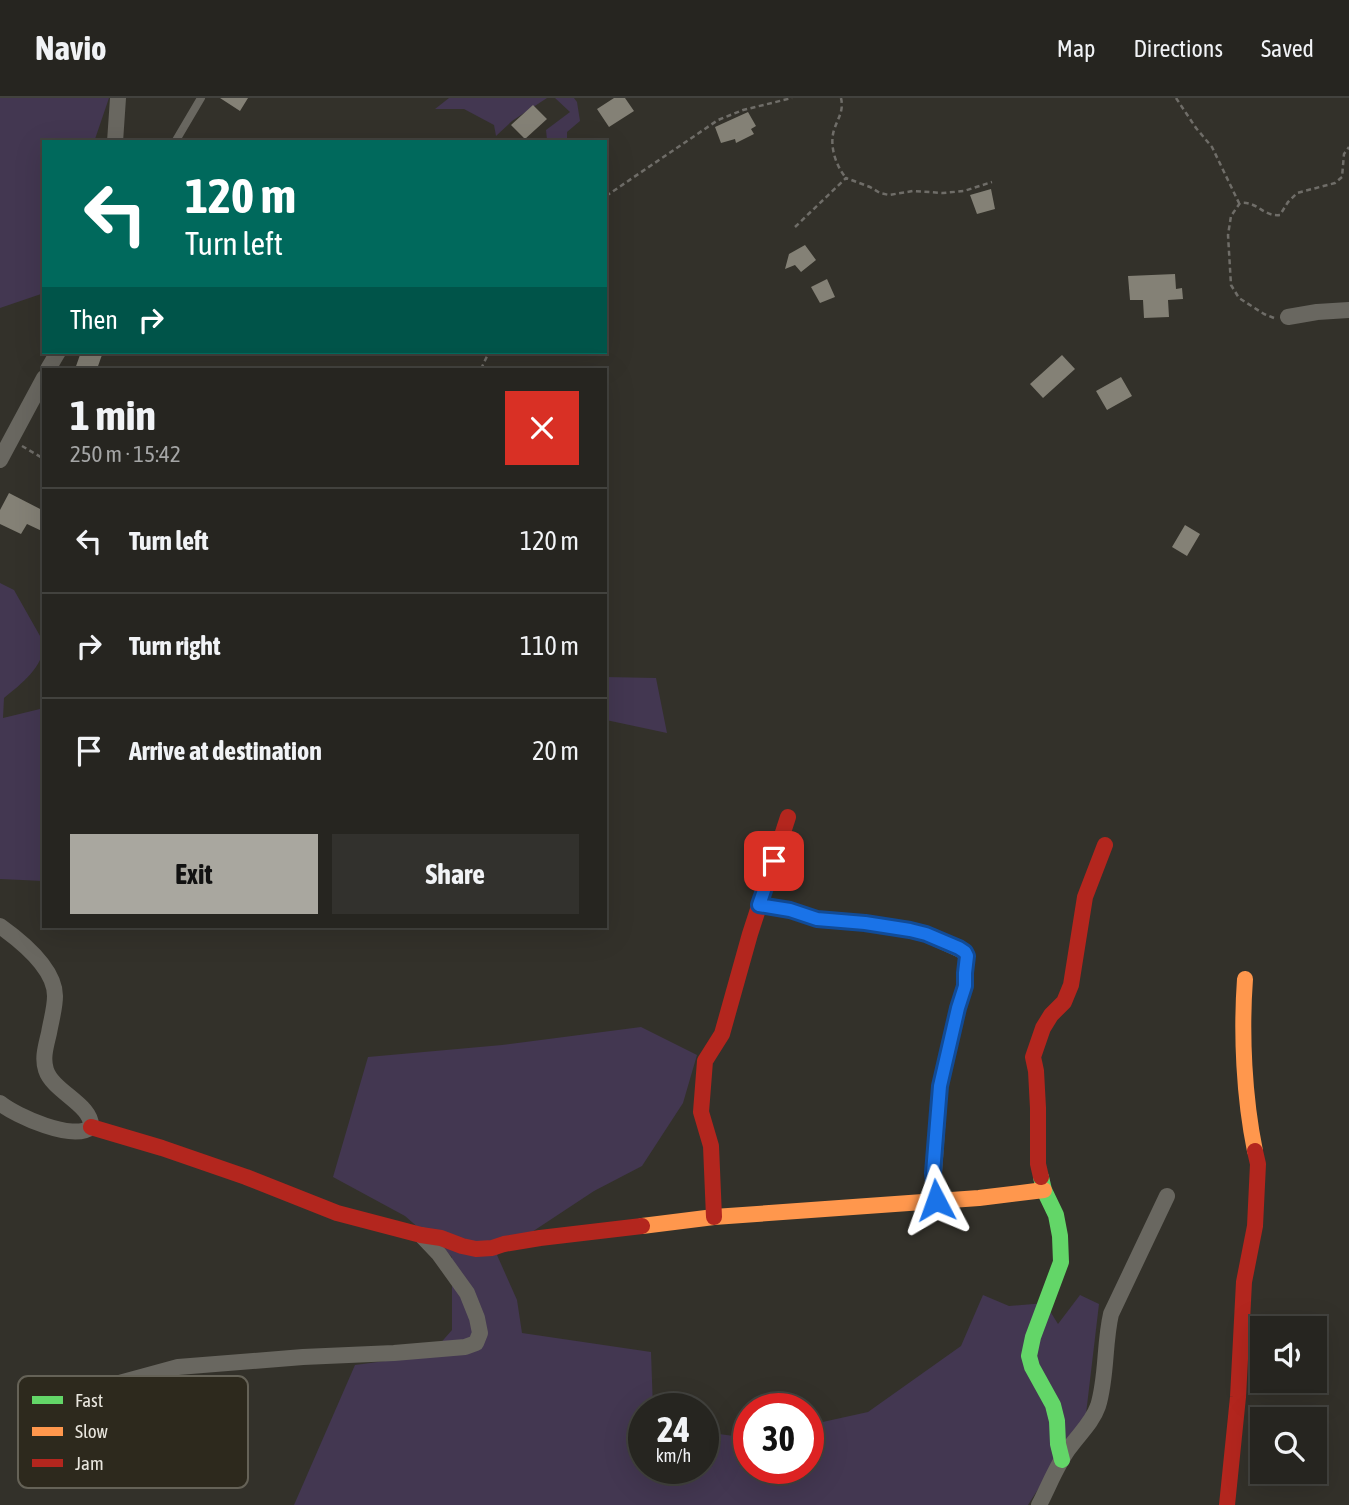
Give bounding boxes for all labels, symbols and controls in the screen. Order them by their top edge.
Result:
text: Navio [35,29,107,67]
text: Map [1057,35,1095,62]
text: Directions [1133,35,1223,62]
text: Saved [1261,35,1314,62]
text: 120 m [185,167,296,223]
icon: left [70,168,161,259]
text: Turn left [185,225,283,262]
icon: right [132,301,170,339]
text: Then [70,305,118,335]
text: 1 min [70,391,156,439]
button: close [505,391,579,465]
text: 250 m · 15:42 [70,441,181,467]
icon: left [70,522,108,560]
text: Turn left [129,526,209,556]
text: 120 m [520,526,579,556]
icon: right [70,627,108,665]
text: Turn right [129,631,220,661]
text: 110 m [520,631,579,661]
icon: arrive [70,732,108,770]
text: Arrive at destination [129,736,322,766]
text: 20 m [532,736,579,766]
pin [744,831,804,891]
button: Exit [70,834,318,914]
button: Share [332,834,579,914]
icon: arrive [755,842,793,880]
position arrow [899,1163,973,1237]
map controls [1250,1316,1327,1484]
button: sound [1250,1316,1327,1393]
legend [18,1376,248,1488]
text: Fast [75,1389,103,1411]
speed limit sign: 30 [733,1393,824,1484]
button: search [1250,1407,1327,1484]
text: 24 [657,1409,690,1449]
text: Slow [75,1420,109,1442]
text: km/h [656,1445,691,1466]
text: Jam [75,1452,104,1474]

